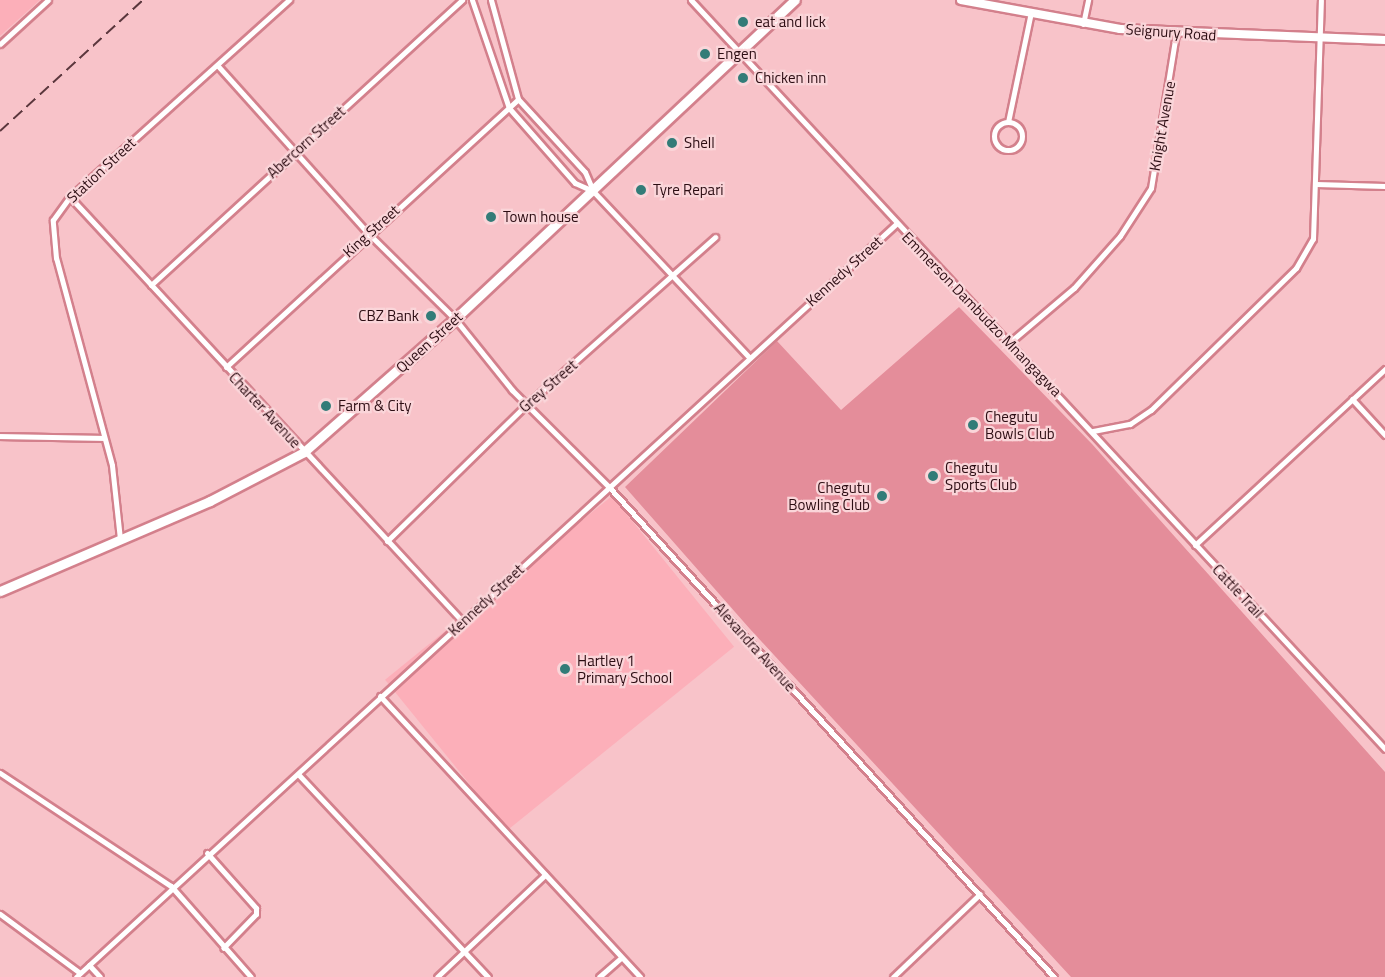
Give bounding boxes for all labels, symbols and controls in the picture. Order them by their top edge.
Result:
place label: eat and lick [755,13,826,31]
marker: eat and lick [736,15,750,29]
street label: Seignury Road [1125,20,1217,44]
place label: Engen [717,45,757,63]
marker: Engen [698,47,712,61]
place label: Chicken inn [755,69,826,87]
marker: Chicken inn [736,71,750,85]
street label: Knight Avenue [1145,80,1179,172]
street label: Abercorn Street [263,102,349,182]
street label: Station Street [63,134,139,206]
place label: Shell [684,134,715,152]
marker: Shell [665,136,679,150]
place label: Tyre Repari [653,181,724,199]
marker: Tyre Repari [634,183,648,197]
street label: King Street [339,201,403,261]
place label: Town house [503,208,579,226]
marker: Town house [484,210,498,224]
street label: Emmerson Dambudzo Mnangagwa [898,228,1066,400]
street label: Kennedy Street [802,232,886,310]
place label: CBZ Bank [358,307,419,325]
street label: Queen Street [392,308,466,376]
marker: CBZ Bank [424,309,438,323]
street label: Grey Street [515,356,581,416]
street label: Charter Avenue [225,368,305,452]
place label: Farm & City [338,397,412,415]
marker: Farm & City [319,399,333,413]
place label: Chegutu Bowls Club [985,407,1055,442]
marker: Chegutu Bowls Club [966,418,980,432]
place label: Chegutu Sports Club [945,458,1017,493]
marker: Chegutu Sports Club [926,469,940,483]
place label: Chegutu Bowling Club [788,478,870,513]
marker: Chegutu Bowling Club [875,489,889,503]
street label: Kennedy Street [444,560,528,640]
street label: Cattle Trail [1209,561,1267,621]
street label: Alexandra Avenue [710,599,800,695]
place label: Hartley 1 Primary School [577,651,672,686]
marker: Hartley 1 Primary School [558,662,572,676]

